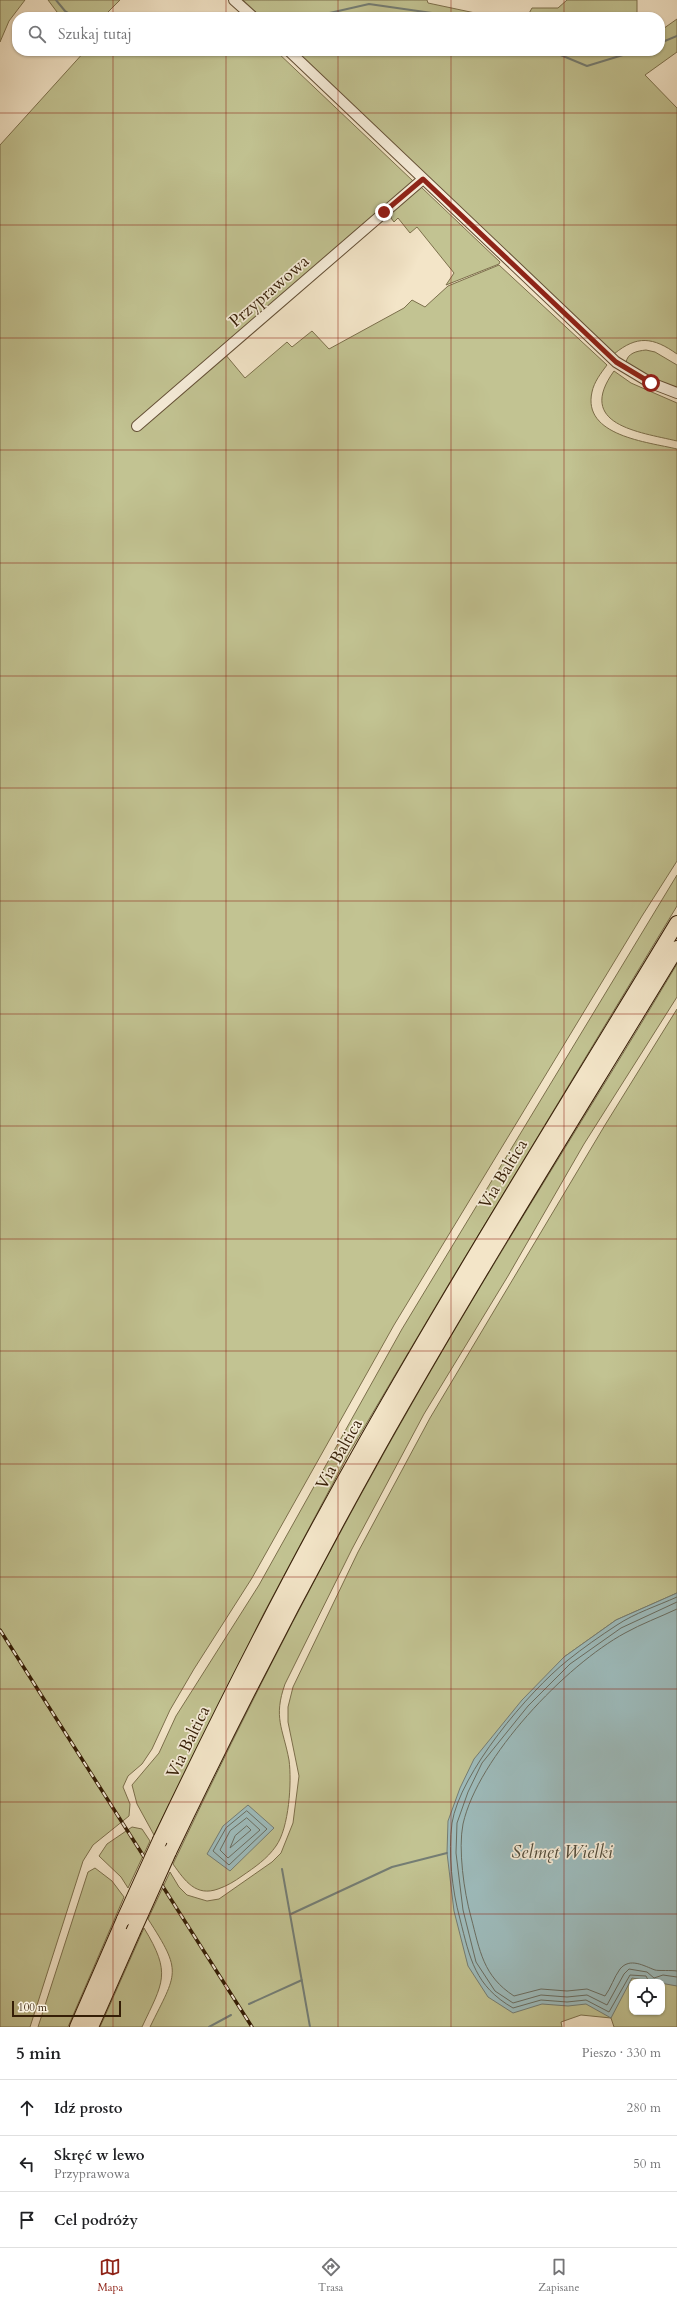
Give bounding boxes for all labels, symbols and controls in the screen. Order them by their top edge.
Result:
search box [12,12,665,56]
icon: search [26,23,48,45]
text: Szukaj tutaj [58,24,132,44]
route end [375,203,393,221]
street label: Przyprawowa [224,249,314,332]
route start [642,374,660,392]
street label: Via Baltica [473,1134,533,1213]
street label: Via Baltica [310,1414,368,1494]
street label: Via Baltica [161,1701,216,1782]
water label: Selmęt Wielki [511,1840,614,1865]
map controls [629,1979,665,2015]
button: locate [629,1979,665,2015]
scale bar [12,1999,121,2018]
text: 100 m [18,2000,47,2015]
text: 5 min [16,2042,61,2065]
text: Pieszo · 330 m [582,2044,661,2062]
icon: ahead [16,2097,38,2119]
text: Idź prosto [54,2098,122,2118]
text: 280 m [627,2099,661,2117]
text: Skręć w lewo [54,2145,144,2165]
icon: left [16,2153,38,2175]
text: 50 m [633,2155,661,2173]
text: Przyprawowa [54,2165,130,2183]
icon: arrive [16,2209,38,2231]
text: Cel podróży [54,2210,138,2230]
tab: Mapa [97,2256,123,2295]
tab: Trasa [318,2256,343,2295]
tab: Zapisane [538,2256,580,2295]

